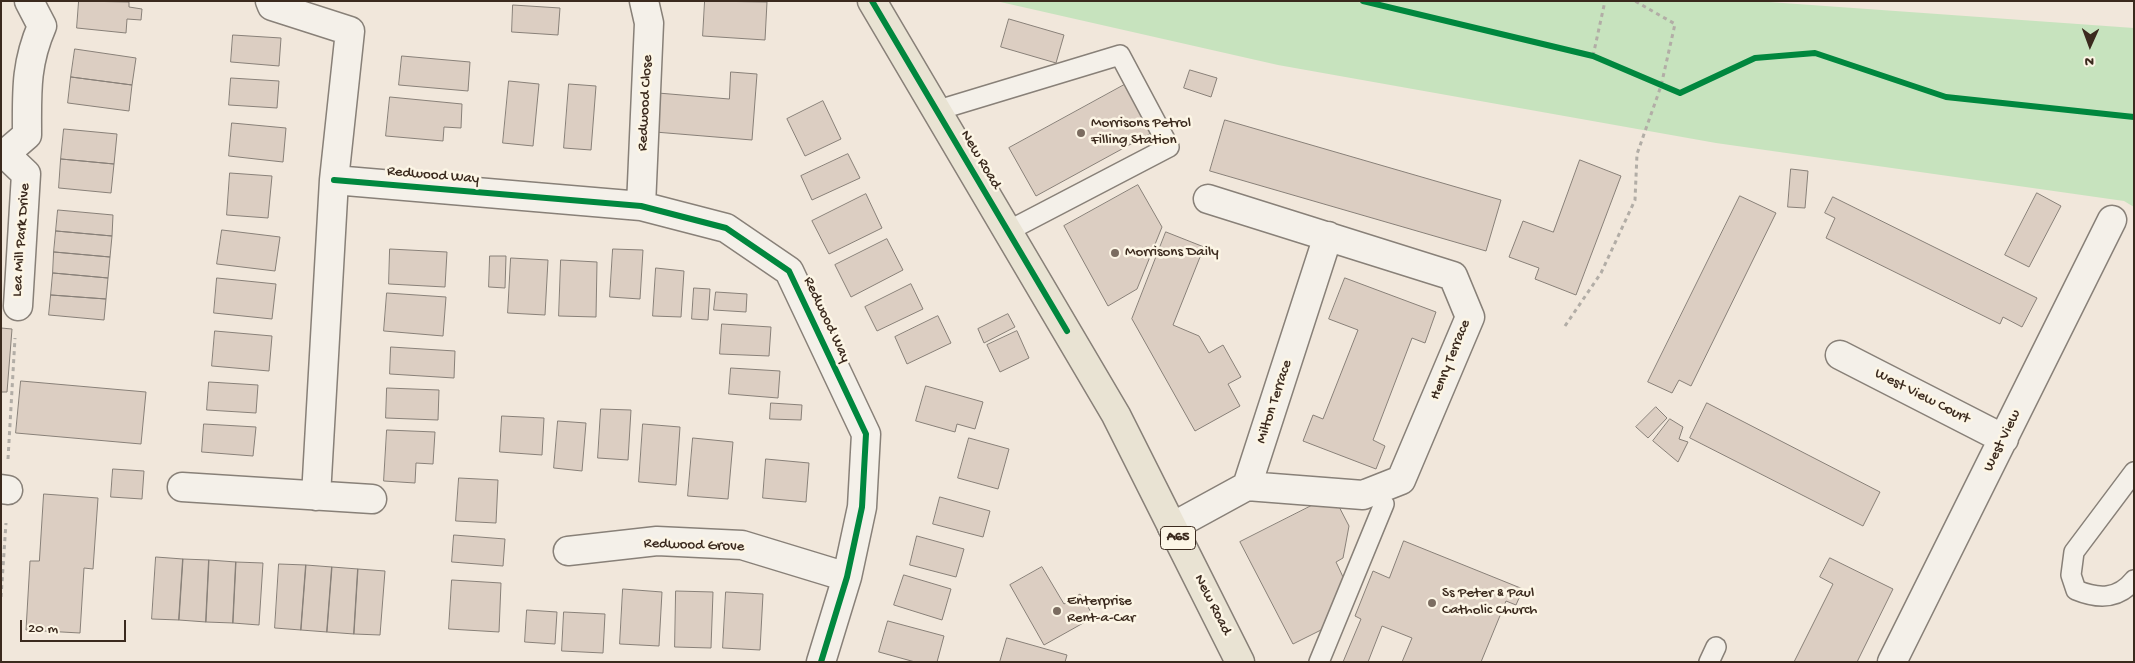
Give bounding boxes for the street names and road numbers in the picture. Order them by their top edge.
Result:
street label: Redwood Close [634,54,658,152]
street label: New Road [955,127,1005,193]
street label: Redwood Way [386,163,480,189]
street label: Lea Mill Park Drive [9,183,35,297]
street label: Redwood Way [798,274,854,366]
street label: Henry Terrace [1427,317,1475,403]
street label: Milton Terrace [1253,358,1297,446]
street label: West View Court [1871,365,1973,429]
street label: West View [1980,407,2026,475]
road number: A65 [1160,526,1196,550]
street label: Redwood Grove [643,535,745,557]
street label: New Road [1189,572,1235,638]

